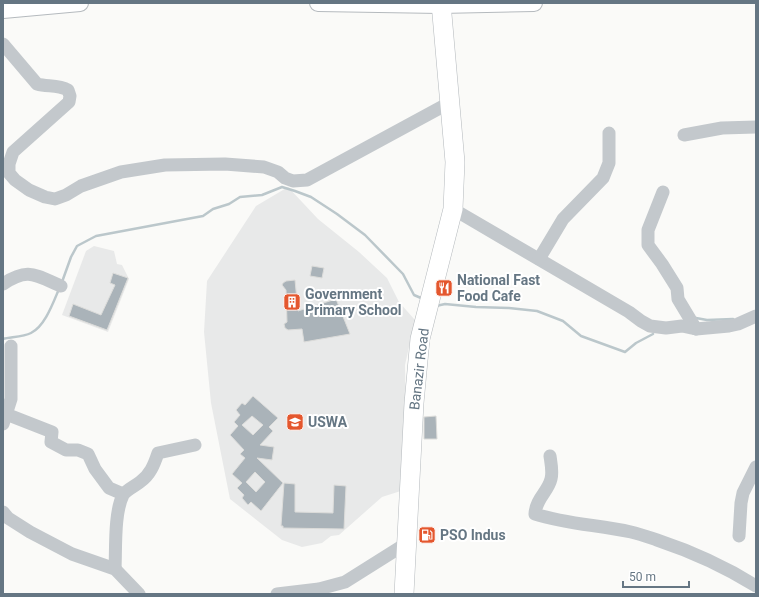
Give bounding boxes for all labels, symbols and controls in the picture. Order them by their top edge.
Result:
place label: National Fast Food Cafe [457,272,540,304]
restaurant icon: National Fast Food Cafe [434,278,454,298]
place label: Government Primary School [305,286,402,318]
building icon: Government Primary School [282,292,302,312]
street label: Banazir Road [406,327,432,411]
school or university icon: USWA [285,412,305,432]
place label: USWA [308,414,348,430]
fuel station icon: PSO Indus [417,525,437,545]
place label: PSO Indus [440,527,506,543]
scale bar [623,563,689,589]
text: 50 m [629,570,656,584]

